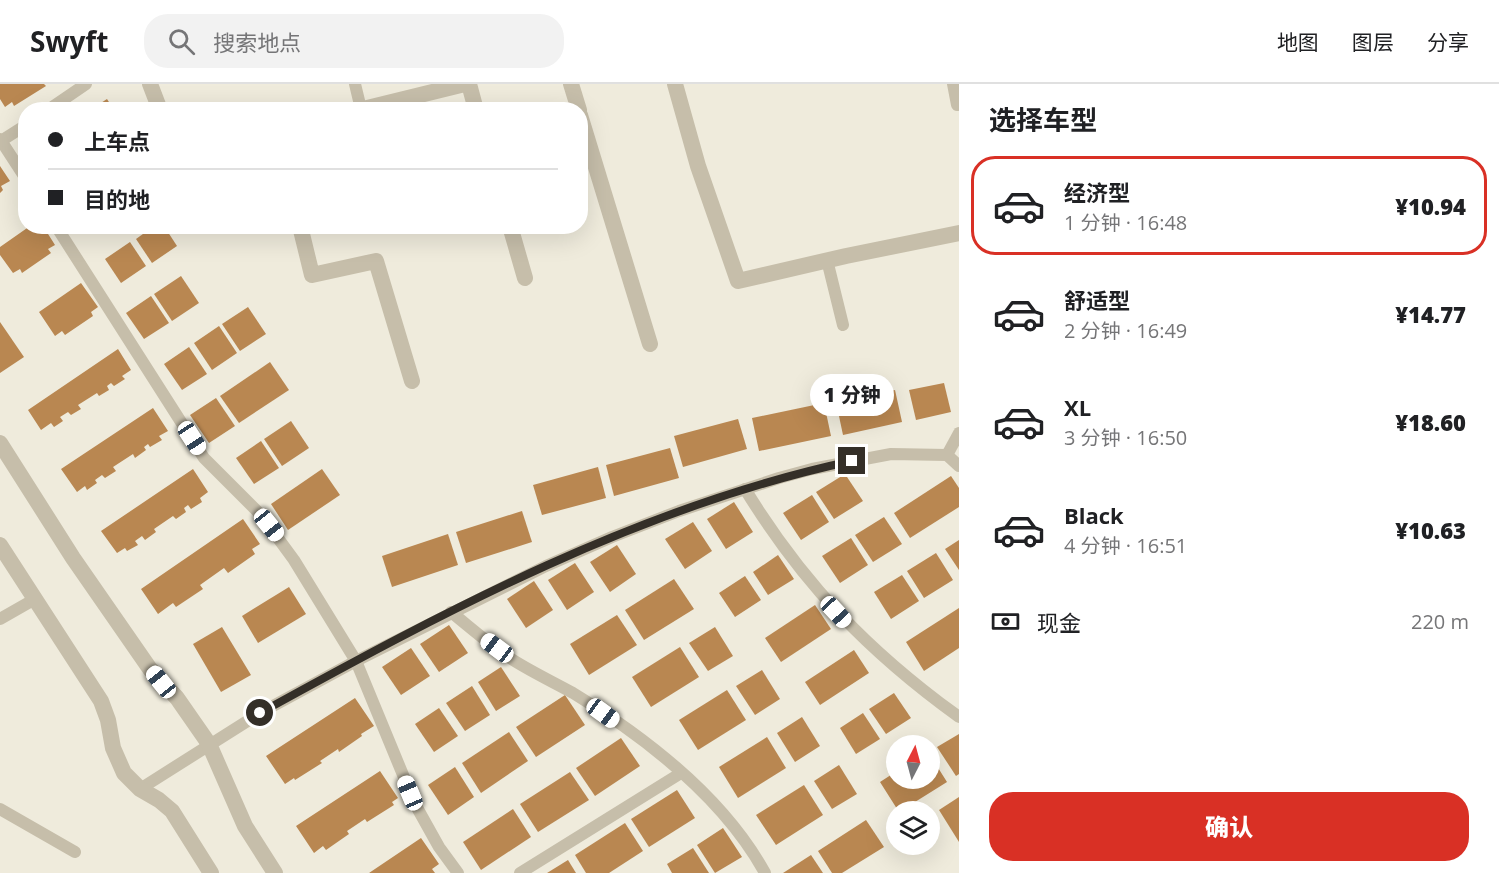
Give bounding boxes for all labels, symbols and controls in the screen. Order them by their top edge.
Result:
search box [144,14,564,68]
text: Swyft [30,22,108,60]
icon: search [165,25,198,58]
text: 搜索地点 [213,27,301,57]
text: 地图 [1277,28,1319,56]
text: 图层 [1352,28,1394,56]
text: 分享 [1427,28,1469,56]
text: 选择车型 [989,101,1097,138]
text: 上车点 [84,126,150,156]
text: 经济型 [1064,177,1130,207]
icon: car [992,179,1046,233]
text: 目的地 [84,184,150,214]
text: ¥10.94 [1395,191,1466,221]
text: 1 分钟 · 16:48 [1064,209,1187,236]
text: 舒适型 [1064,285,1130,315]
icon: car [992,287,1046,341]
text: ¥14.77 [1395,299,1466,329]
text: 2 分钟 · 16:49 [1064,317,1187,344]
callout: 1 分钟 [810,374,894,416]
text: 1 分钟 [824,381,880,408]
text: XL [1064,392,1091,422]
icon: car [992,395,1046,449]
text: ¥18.60 [1395,407,1466,437]
car [175,418,209,458]
text: 3 分钟 · 16:50 [1064,424,1187,451]
route end [838,447,865,474]
text: Black [1064,500,1124,530]
icon: car [992,503,1046,557]
car [251,505,287,545]
text: ¥10.63 [1395,515,1466,545]
text: 4 分钟 · 16:51 [1064,532,1187,559]
car [817,593,855,631]
icon: cash [989,605,1022,638]
text: 现金 [1037,607,1081,637]
text: 220 m [1411,608,1469,635]
car [477,630,517,666]
car [143,662,179,702]
car [583,695,623,731]
route start [246,699,273,726]
north arrow [886,735,940,789]
map controls [886,735,940,855]
car [395,773,425,813]
button: 确认 [989,792,1469,861]
button: layers [886,801,940,855]

